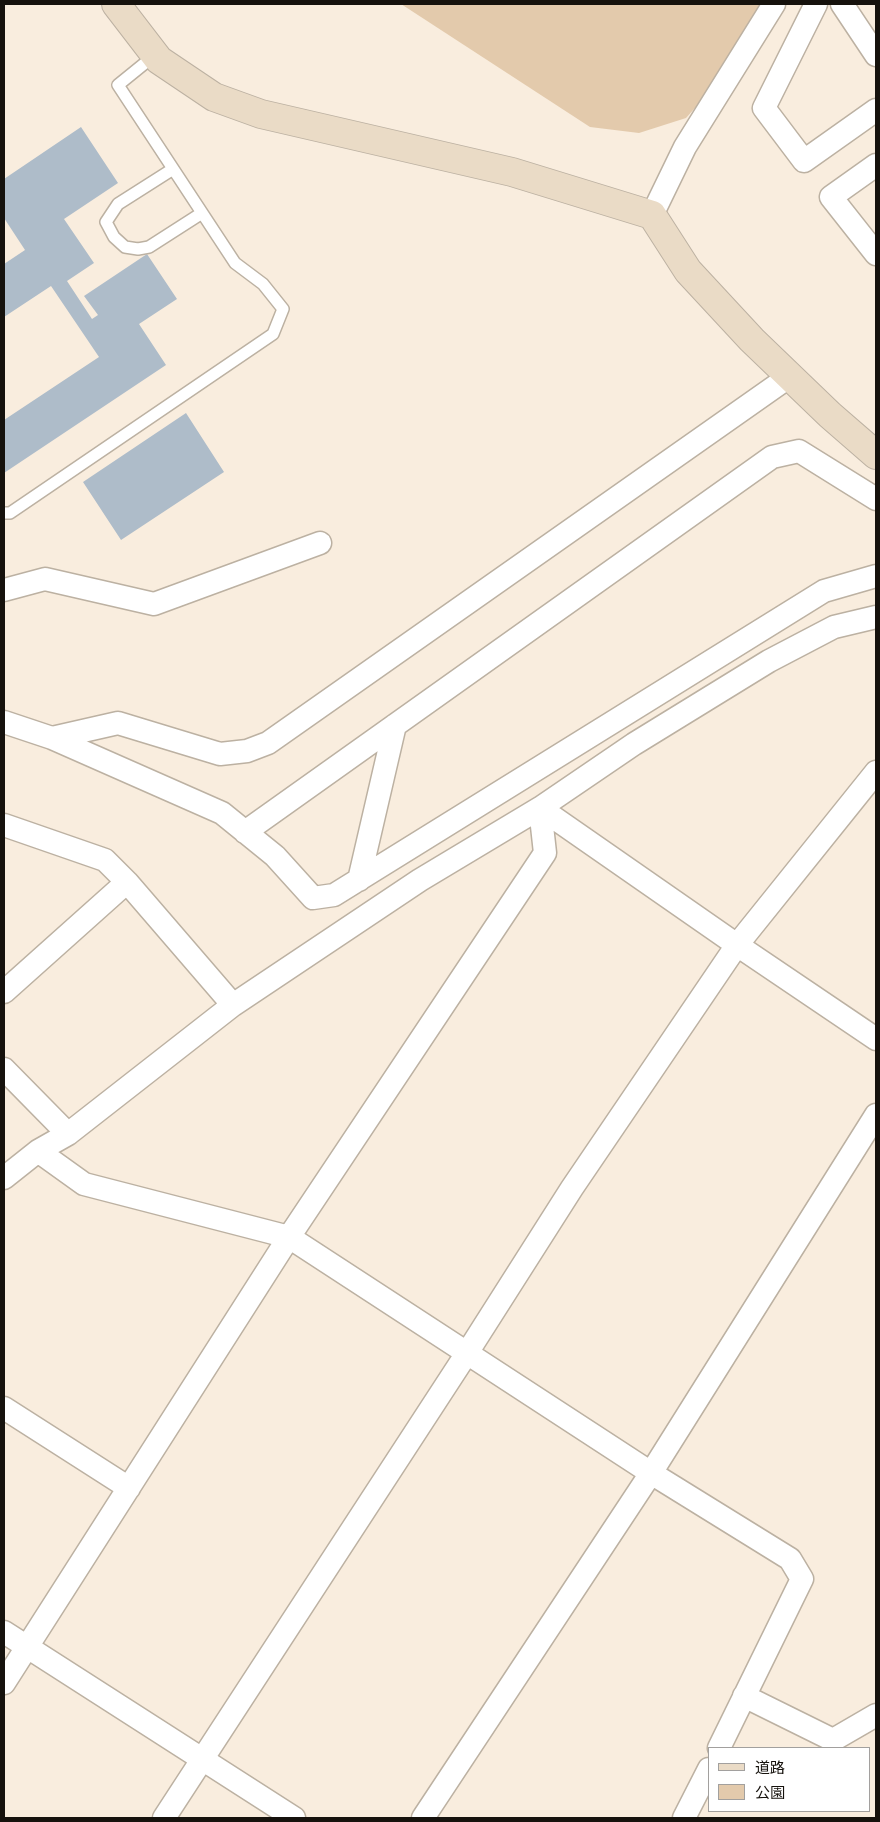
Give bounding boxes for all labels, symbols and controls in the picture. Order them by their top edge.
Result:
legend [708,1747,870,1812]
text: 道路 [755,1758,785,1776]
text: 公園 [755,1783,785,1801]

